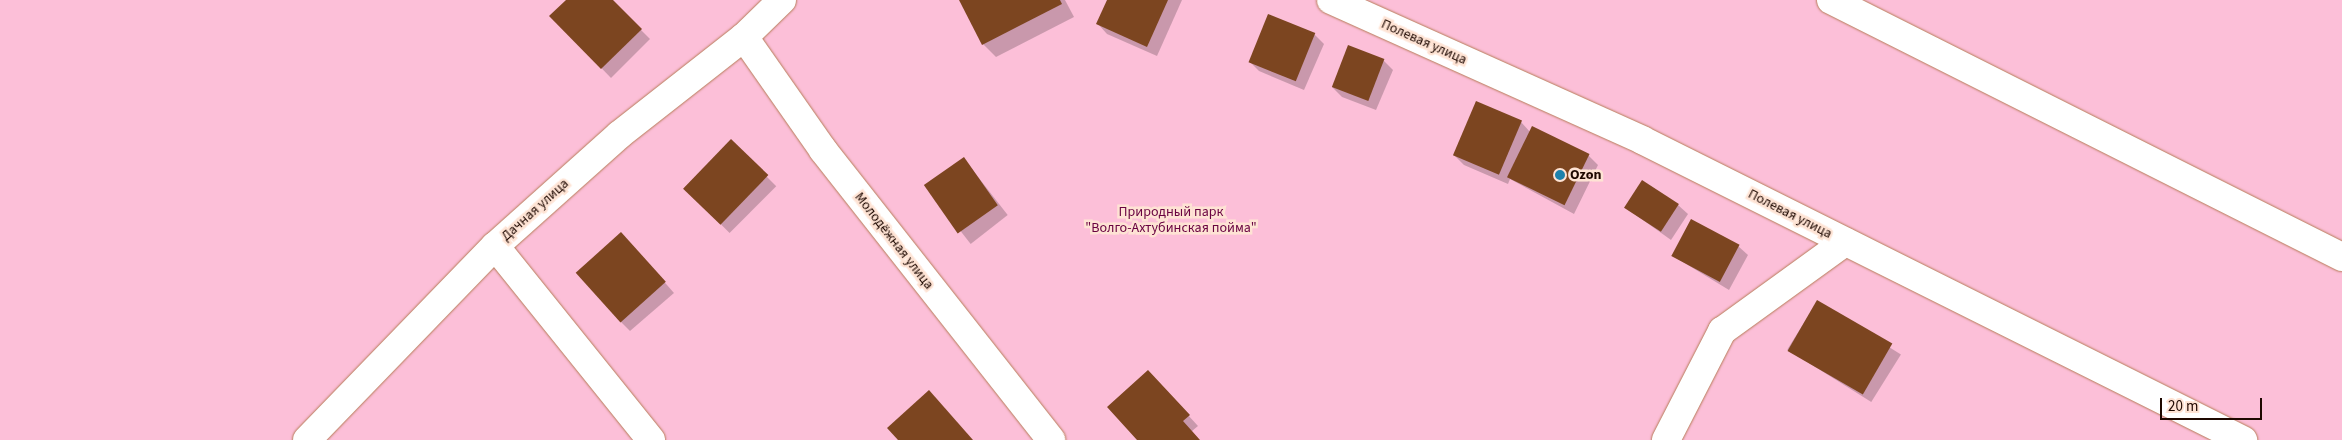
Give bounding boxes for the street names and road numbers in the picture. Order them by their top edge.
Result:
street label: Полевая улица [1379,16,1469,68]
street label: Дачная улица [498,175,572,245]
street label: Полевая улица [1745,186,1835,242]
street label: Молодёжная улица [851,189,937,293]

